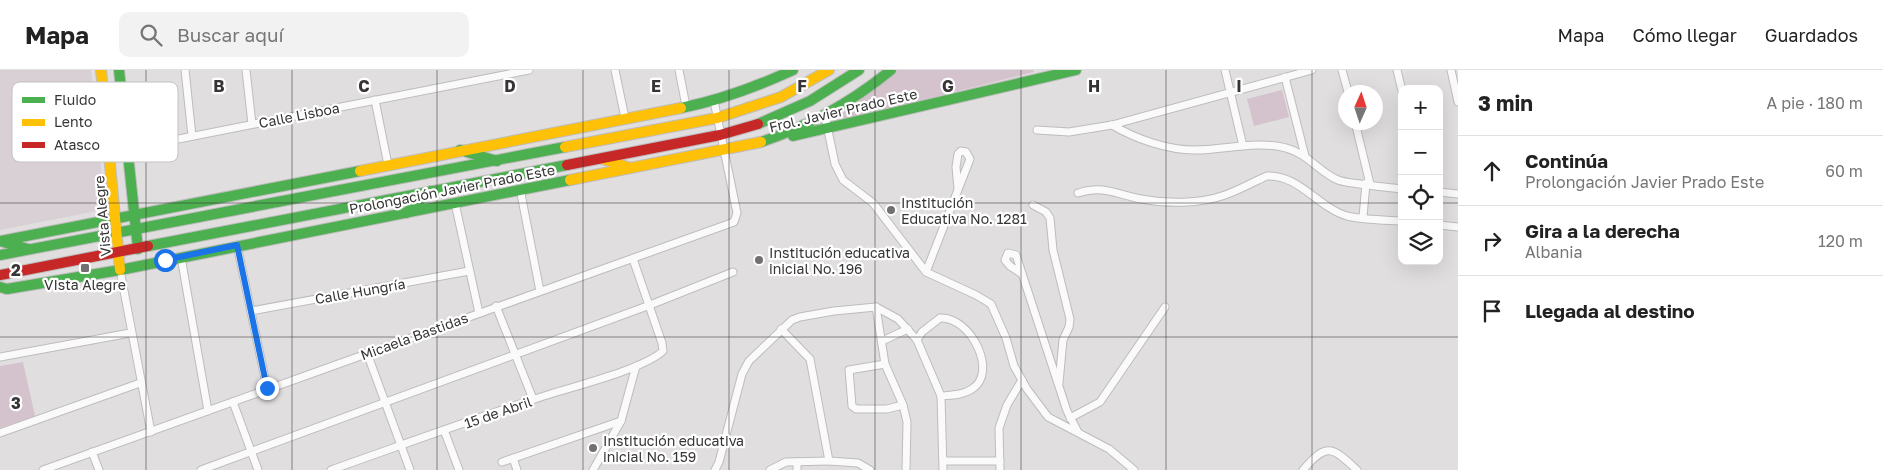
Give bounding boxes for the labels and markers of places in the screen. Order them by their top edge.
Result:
place label: Institución Educativa No. 1281 [901,194,1027,227]
marker: Institución Educativa No. 1281 [885,204,897,216]
place label: Institución educativa inicial No. 196 [769,244,910,277]
marker: Institución educativa inicial No. 196 [753,254,765,266]
marker: VIsta Alegre [79,262,91,274]
place label: VIsta Alegre [44,276,126,293]
place label: Institución educativa inicial No. 159 [603,432,744,465]
marker: Institución educativa inicial No. 159 [587,442,599,454]

